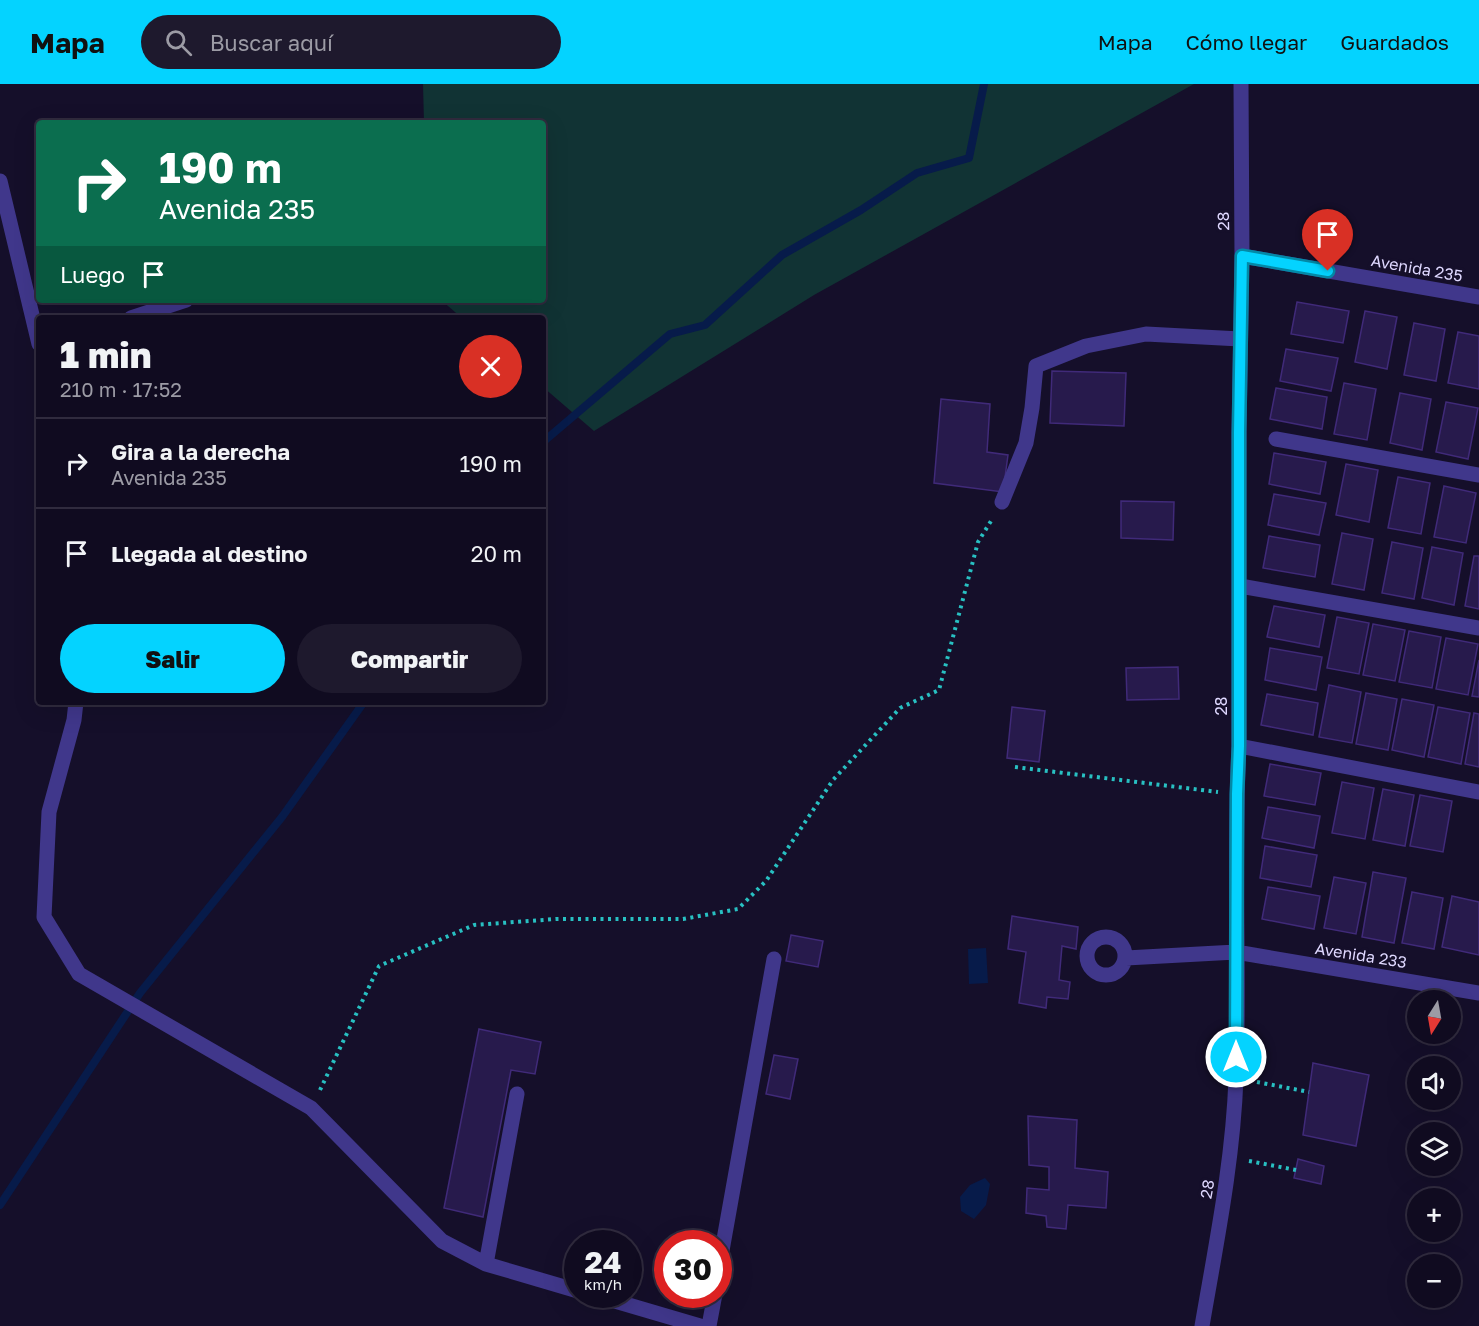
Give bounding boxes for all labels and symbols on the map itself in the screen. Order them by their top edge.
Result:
pin [1302,209,1353,271]
street label: 28 [1213,211,1233,231]
street label: Avenida 235 [1370,250,1464,286]
street label: 28 [1211,696,1231,716]
street label: Avenida 233 [1314,938,1408,972]
north arrow [1407,990,1461,1044]
position arrow [1204,1025,1268,1089]
street label: 28 [1195,1178,1219,1200]
speed limit sign: 30 [654,1230,732,1308]

